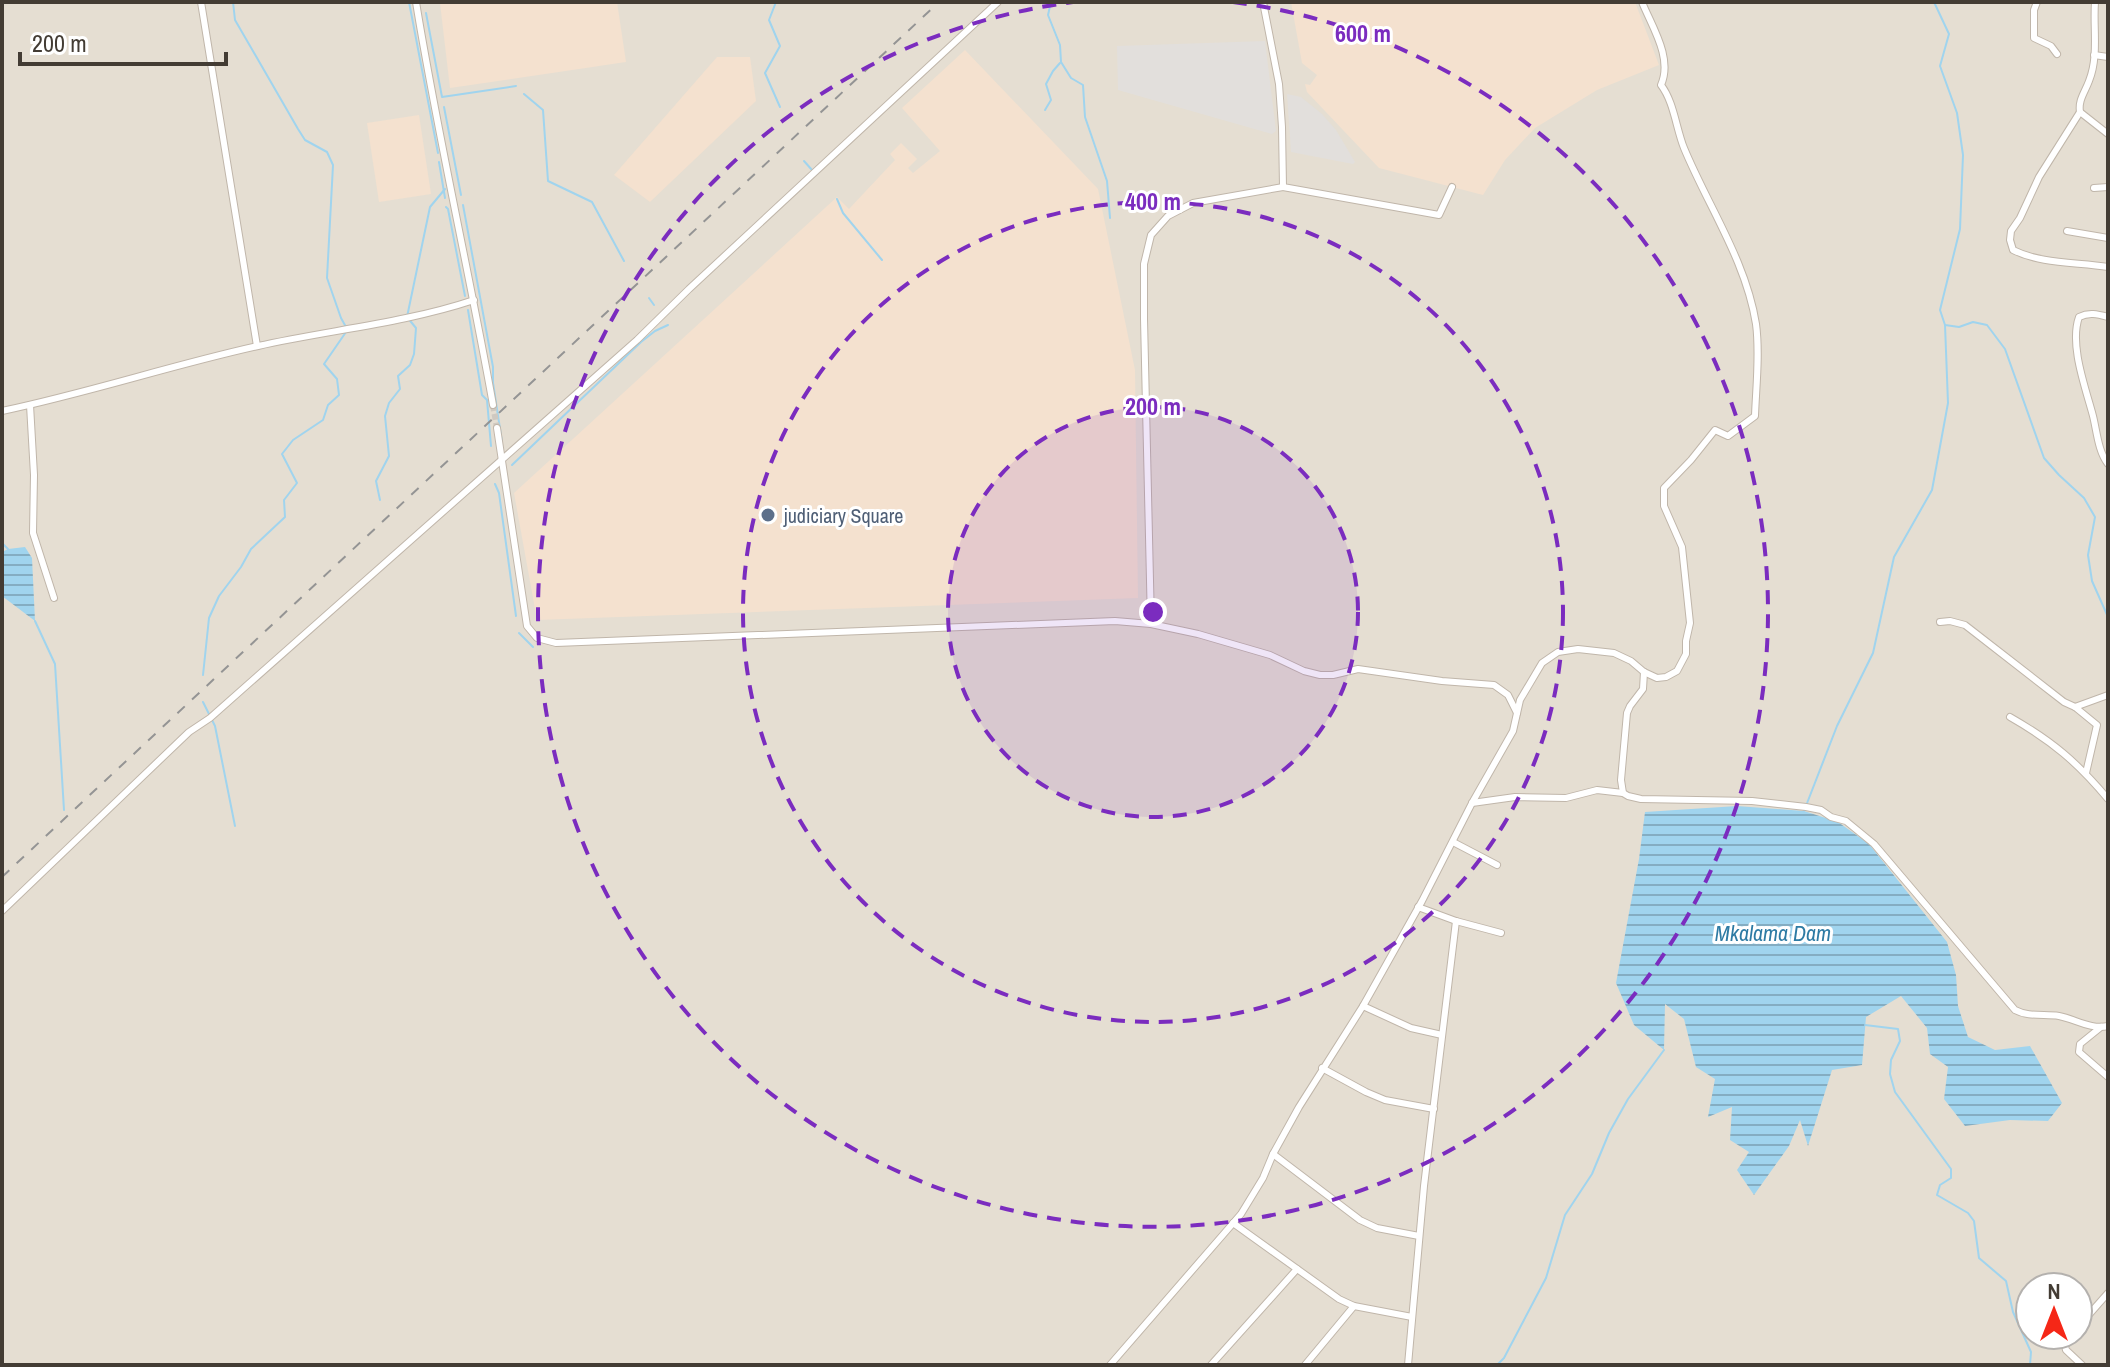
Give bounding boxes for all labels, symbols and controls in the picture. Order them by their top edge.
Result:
scale bar [20,16,226,66]
text: 600 m [1335,17,1391,49]
text: 200 m [32,27,87,59]
text: 400 m [1125,185,1181,217]
text: 200 m [1125,390,1181,422]
place label: judiciary Square [783,502,903,529]
marker: judiciary Square [759,506,777,524]
centre of rings [1139,598,1167,626]
water label: Mkalama Dam [1715,918,1831,948]
north arrow [2014,1271,2094,1351]
text: N [2047,1276,2061,1306]

